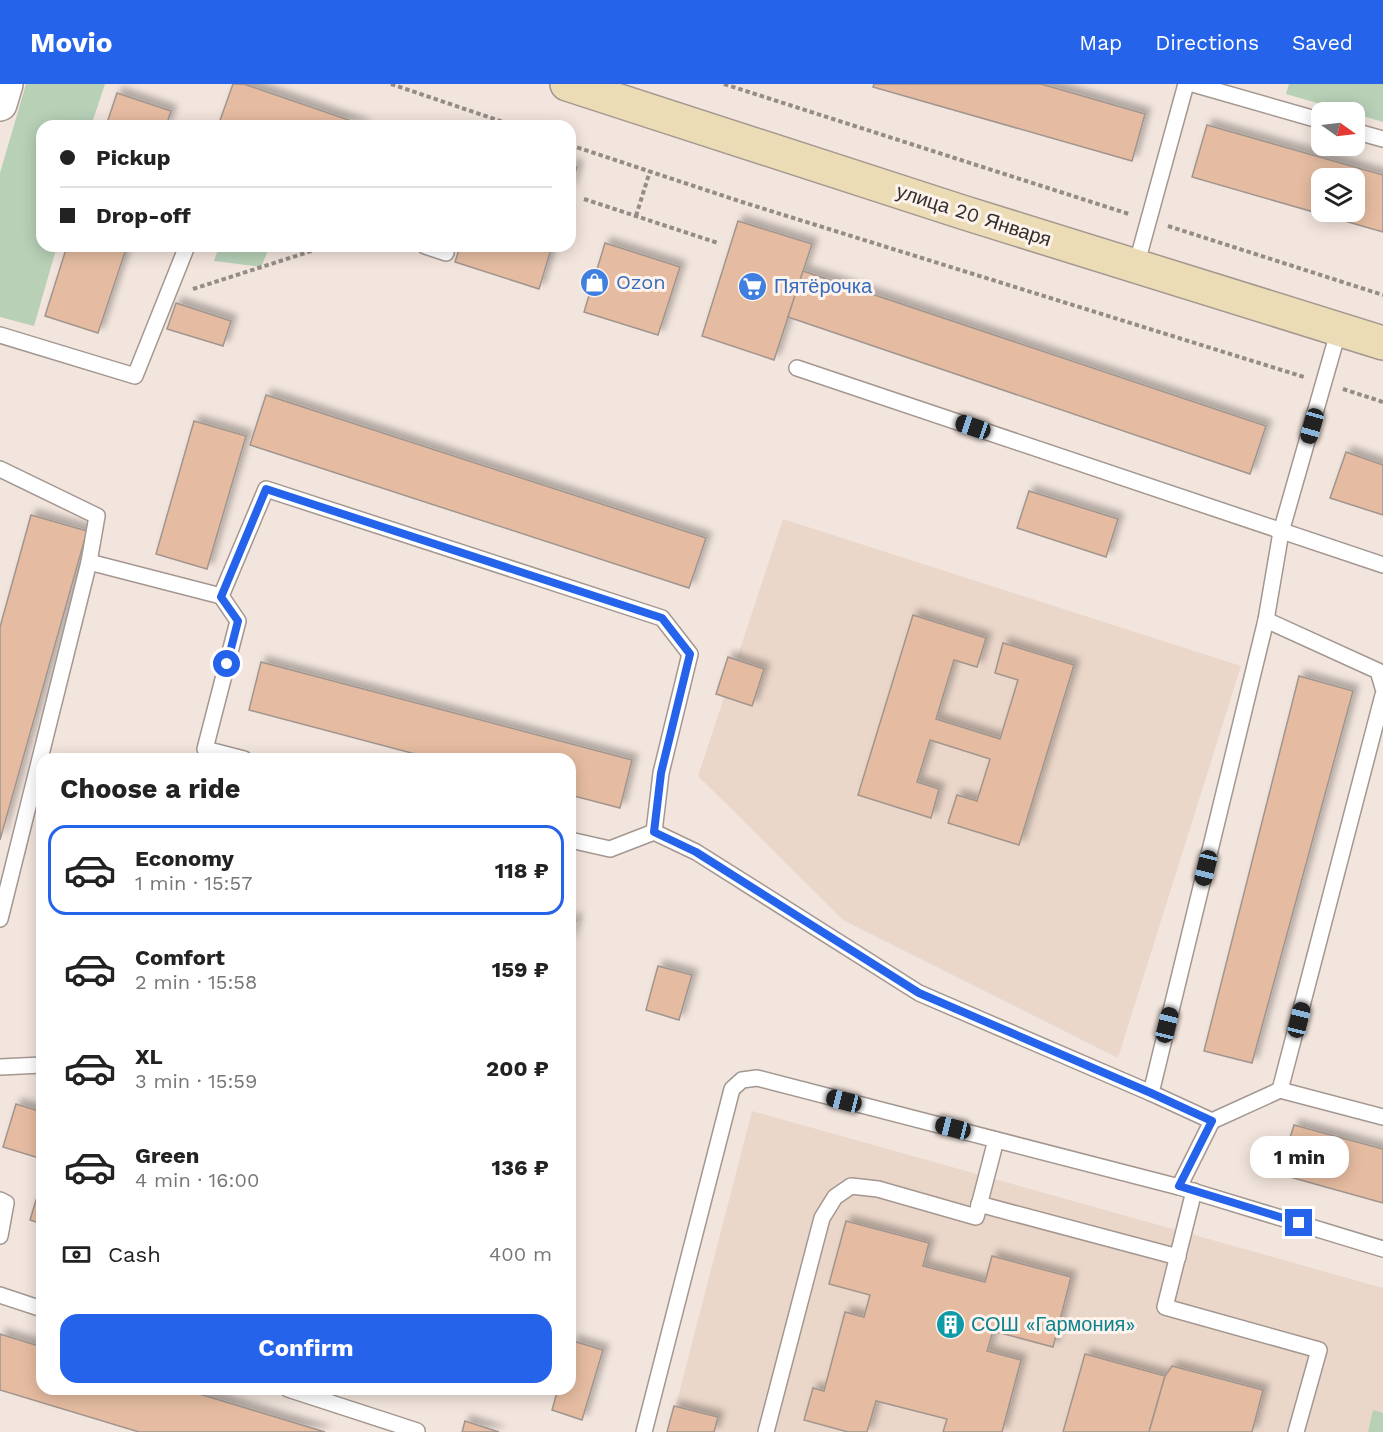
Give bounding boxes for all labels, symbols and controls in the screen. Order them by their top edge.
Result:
text: Movio [30,26,113,59]
text: Map [1079,30,1122,55]
text: Directions [1155,30,1259,55]
text: Saved [1292,30,1353,55]
north arrow [1311,102,1365,156]
map controls [1311,102,1365,222]
text: Pickup [96,145,171,170]
button: layers [1311,168,1365,222]
street label: улица 20 Января [894,179,1054,251]
text: Drop-off [96,203,191,228]
shop icon: Ozon [579,266,611,298]
place label: Ozon [616,270,666,294]
supermarket icon: Пятёрочка [737,270,769,302]
place label: Пятёрочка [774,274,873,298]
car [1298,406,1326,446]
car [953,413,993,441]
route start [213,650,240,677]
text: Choose a ride [60,773,240,805]
icon: car [63,843,117,897]
text: Economy [135,846,234,871]
car [1193,848,1219,888]
text: 118 ₽ [495,858,549,883]
text: 1 min · 15:57 [135,871,252,895]
icon: car [63,942,117,996]
text: Comfort [135,945,225,970]
text: 159 ₽ [492,957,549,982]
text: 2 min · 15:58 [135,970,257,994]
car [1286,1000,1312,1040]
car [1154,1005,1180,1045]
icon: car [63,1041,117,1095]
text: XL [135,1044,163,1069]
text: 200 ₽ [486,1056,549,1081]
text: 3 min · 15:59 [135,1069,257,1093]
car [824,1088,864,1114]
car [933,1115,973,1141]
callout: 1 min [1250,1136,1348,1178]
icon: car [63,1140,117,1194]
text: Green [135,1143,199,1168]
text: 1 min [1274,1145,1325,1169]
text: 136 ₽ [491,1155,549,1180]
text: 4 min · 16:00 [135,1168,259,1192]
route end [1285,1209,1312,1236]
icon: cash [60,1238,93,1271]
text: Cash [108,1242,161,1267]
text: 400 m [489,1242,552,1266]
building icon: СОШ «Гармония» [934,1308,966,1340]
place label: СОШ «Гармония» [971,1312,1135,1336]
button: Confirm [60,1314,552,1383]

